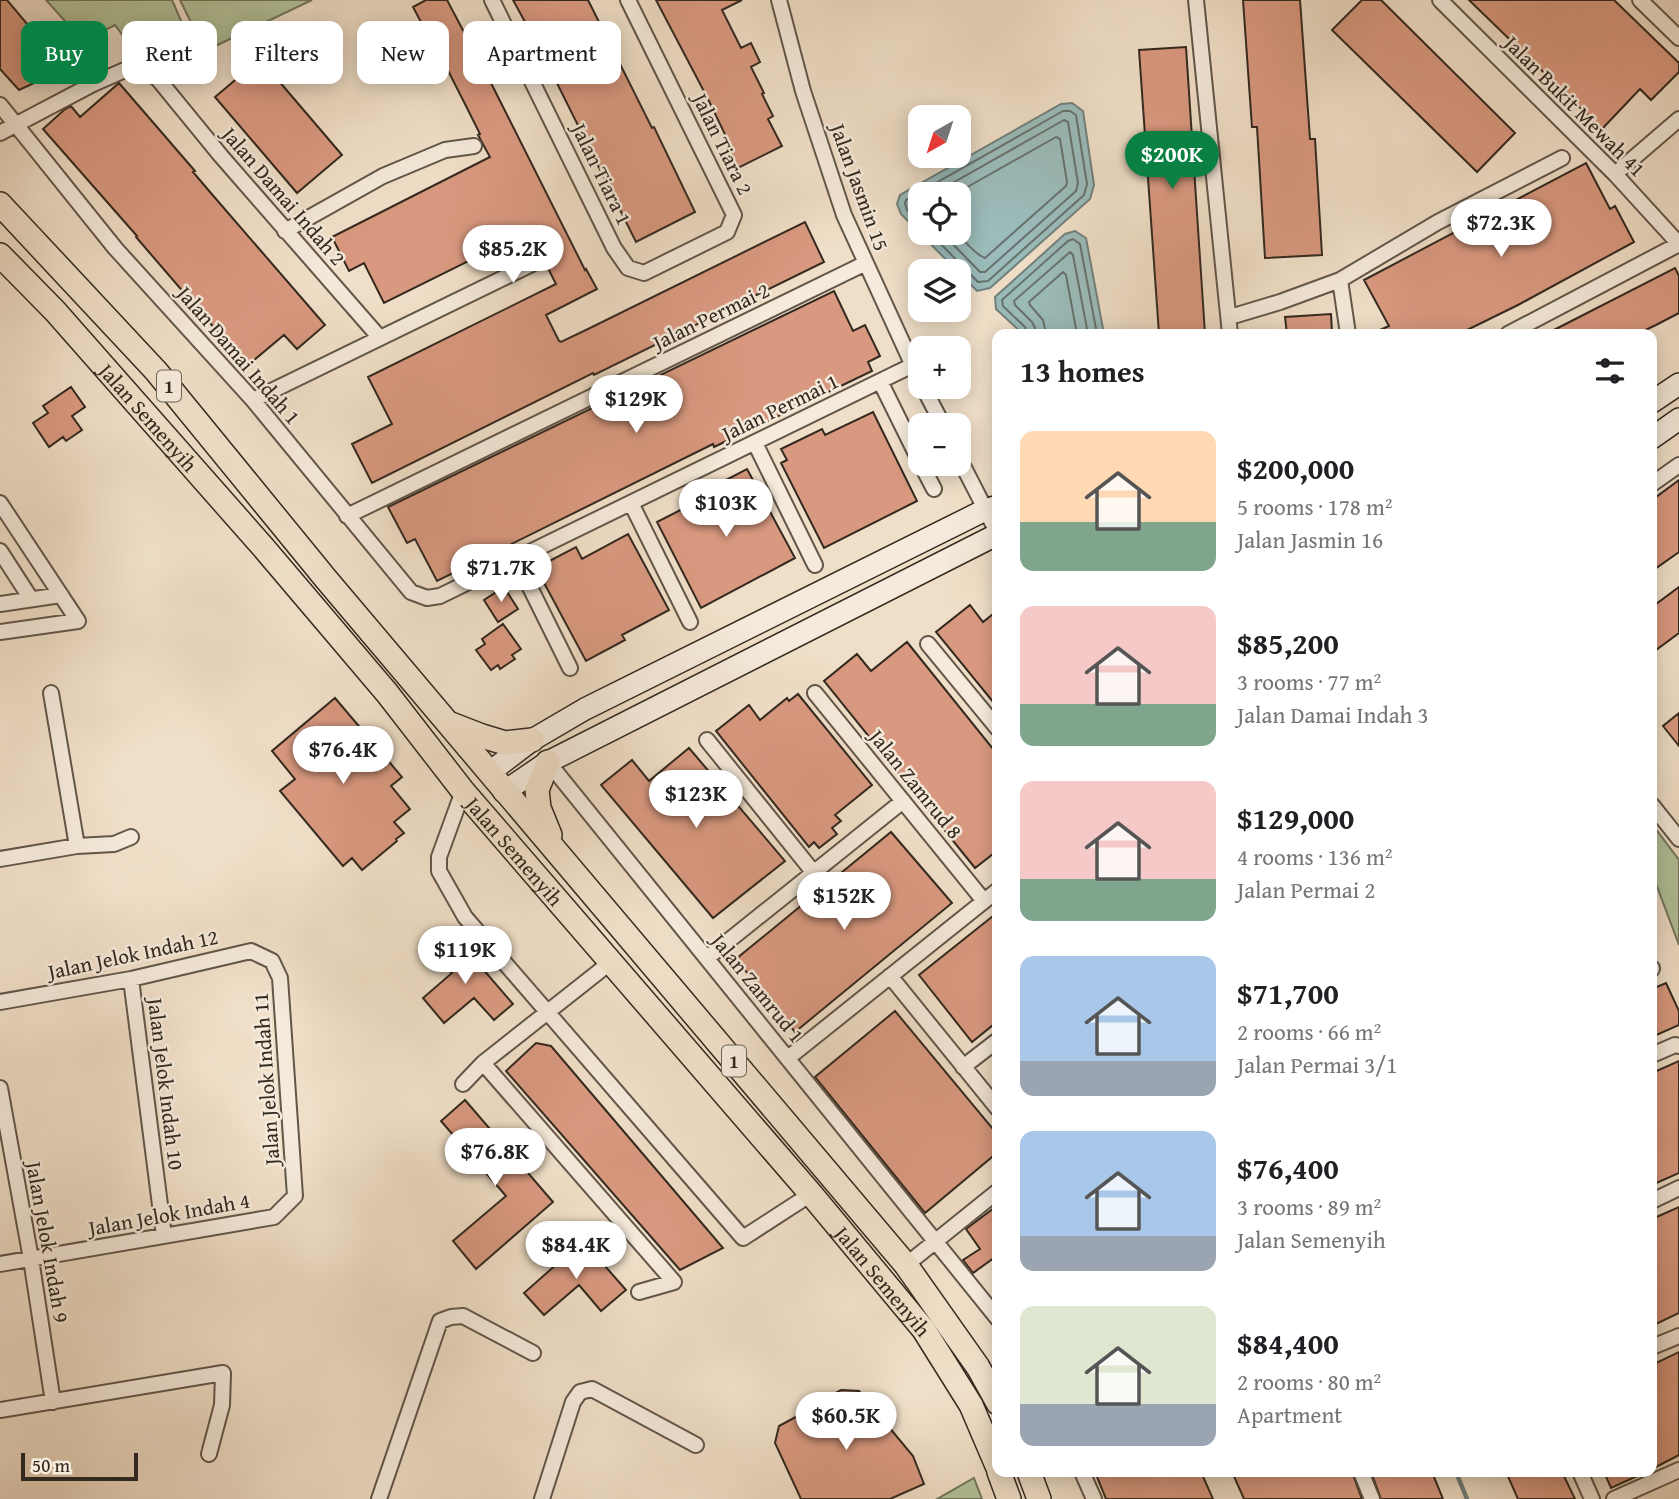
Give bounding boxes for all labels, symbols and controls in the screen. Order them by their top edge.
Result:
chip: Buy [21,21,108,84]
chip: Rent [122,21,217,84]
chip: Filters [231,21,343,84]
chip: New [357,21,449,84]
chip: Apartment [463,21,621,84]
street label: Jalan Bukit Mewah 41 [1495,26,1653,184]
street label: Jalan Tiara 2 [684,85,761,200]
north arrow [908,105,971,168]
map controls [908,105,971,476]
street label: Jalan Tiara 1 [563,115,640,230]
street label: Jalan Jasmin 15 [822,116,897,255]
street label: Jalan Damai Indah 2 [213,118,353,272]
pin: $200K [1123,132,1221,191]
text: $200K [1141,137,1203,170]
button: locate [908,182,971,245]
pin: $72.3K [1444,200,1558,259]
text: $72.3K [1467,205,1535,238]
pin: $85.2K [456,226,570,285]
text: $85.2K [479,231,547,264]
button: layers [908,259,971,322]
street label: Jalan Permai 2 [645,274,775,359]
street label: Jalan Damai Indah 1 [168,277,308,431]
button: + [908,336,971,399]
text: 13 homes [1020,349,1145,393]
icon: filters [1591,352,1629,390]
street label: Jalan Semenyih [90,354,205,479]
street label: Jalan Permai 1 [714,365,844,450]
road number: 1 [157,370,181,402]
pin: $129K [587,376,685,435]
text: $129K [605,381,667,414]
button: − [908,413,971,476]
text: $200,000 [1237,446,1354,490]
icon: home [1076,459,1160,543]
pin: $103K [677,480,775,539]
text: $103K [695,485,757,518]
text: 5 rooms · 178 m² [1237,490,1392,523]
text: Jalan Jasmin 16 [1237,523,1383,556]
pin: $71.7K [444,544,558,604]
text: $71.7K [467,550,535,583]
text: $85,200 [1237,621,1339,665]
icon: home [1076,634,1160,718]
text: 3 rooms · 77 m² [1237,665,1381,698]
text: Jalan Damai Indah 3 [1237,698,1429,731]
street label: Jalan Zamrud 8 [860,720,970,845]
pin: $76.4K [286,726,400,786]
text: $76.4K [309,732,377,765]
pin: $123K [647,770,745,830]
text: $123K [665,776,727,809]
street label: Jalan Semenyih [457,787,571,913]
text: $129,000 [1237,796,1354,840]
icon: home [1076,809,1160,893]
text: 4 rooms · 136 m² [1237,840,1392,873]
pin: $152K [795,872,893,932]
text: Jalan Permai 2 [1237,873,1375,906]
text: $152K [813,878,875,911]
street label: Jalan Jelok Indah 12 [42,921,221,988]
street label: Jalan Zamrud 1 [702,924,812,1049]
pin: $119K [416,926,514,986]
text: $119K [434,932,496,965]
text: $71,700 [1237,971,1339,1015]
icon: home [1076,984,1160,1068]
street label: Jalan Jelok Indah 11 [244,992,288,1169]
street label: Jalan Jelok Indah 10 [140,993,192,1172]
text: 2 rooms · 66 m² [1237,1015,1381,1048]
road number: 1 [722,1046,746,1077]
text: Jalan Permai 3/1 [1237,1048,1397,1081]
pin: $76.8K [438,1128,552,1188]
text: $76.8K [461,1134,529,1167]
text: $76,400 [1237,1146,1339,1190]
street label: Jalan Jelok Indah 9 [18,1156,77,1325]
icon: home [1076,1159,1160,1243]
street label: Jalan Jelok Indah 4 [83,1185,252,1244]
text: 3 rooms · 89 m² [1237,1190,1381,1223]
street label: Jalan Semenyih [826,1216,939,1343]
pin: $84.4K [519,1222,633,1281]
text: Jalan Semenyih [1237,1223,1386,1256]
text: $84.4K [542,1227,610,1260]
text: $84,400 [1237,1321,1339,1365]
icon: home [1076,1334,1160,1418]
text: 2 rooms · 80 m² [1237,1365,1381,1398]
pin: $60.5K [789,1392,903,1452]
text: $60.5K [812,1398,880,1431]
text: Apartment [1237,1398,1342,1431]
scale bar [21,1450,138,1482]
text: 50 m [32,1451,70,1479]

